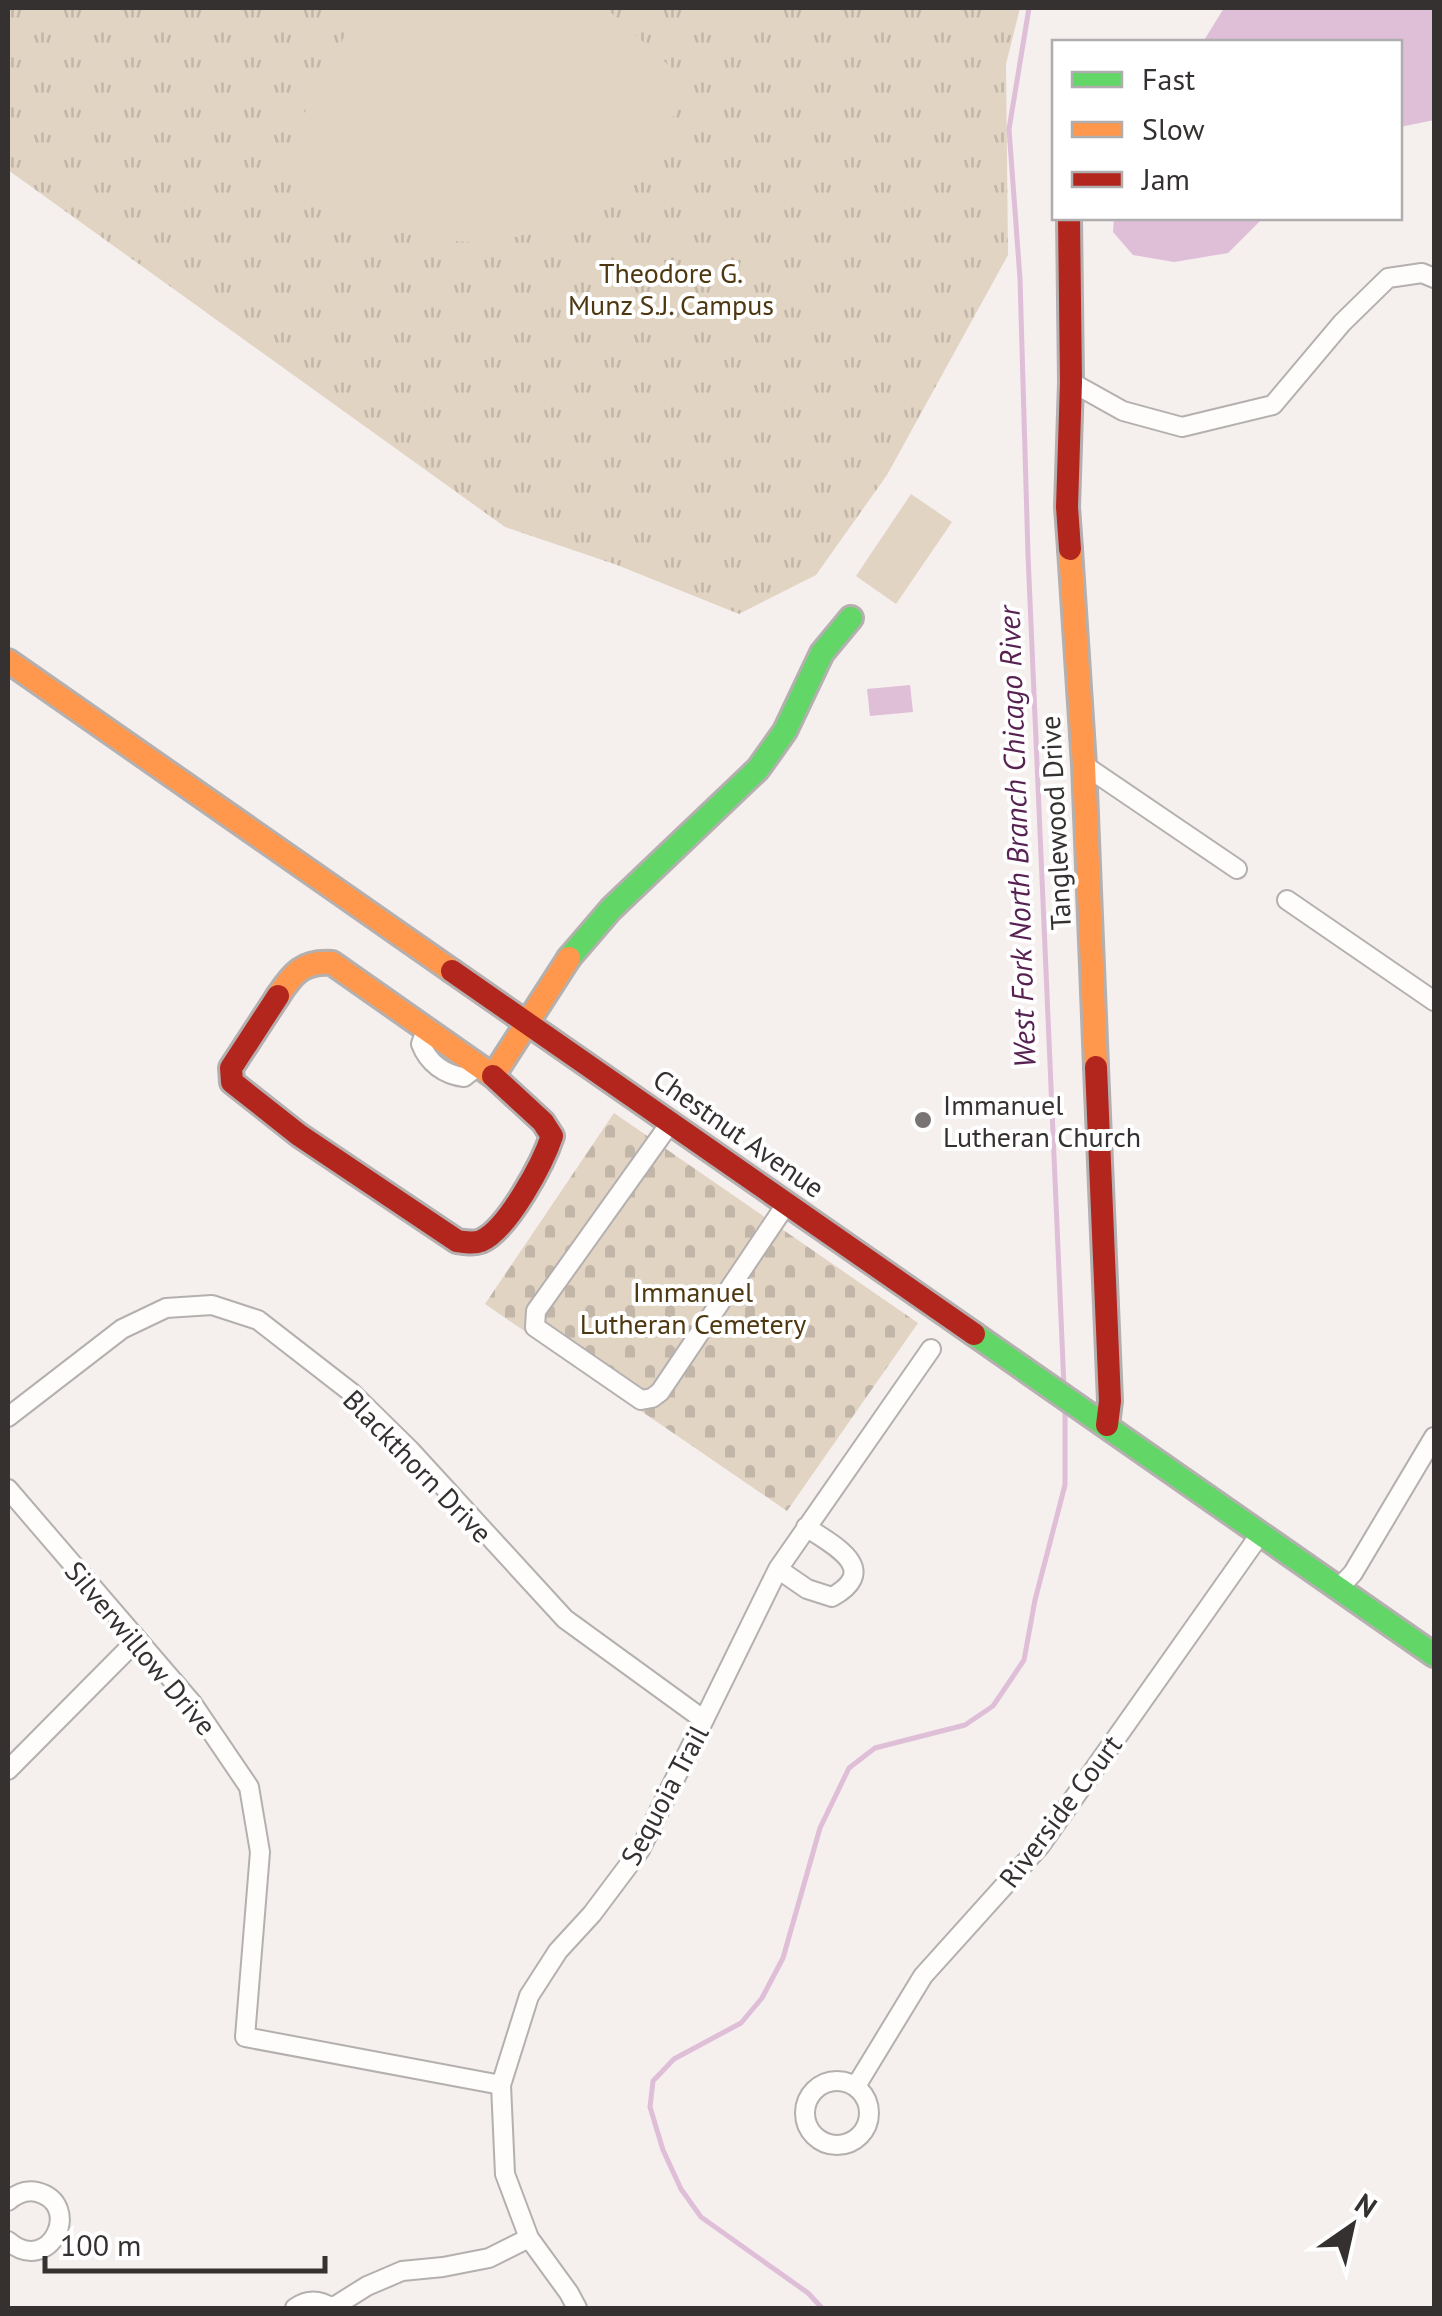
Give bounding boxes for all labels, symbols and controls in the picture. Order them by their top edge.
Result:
legend [1052,40,1402,220]
text: Fast [1142,59,1195,98]
text: Slow [1142,109,1205,148]
text: Jam [1140,159,1190,198]
park label: Theodore G. Munz S.J. Campus [568,254,774,323]
water label: West Fork North Branch Chicago River [988,603,1044,1069]
street label: Tanglewood Drive [1031,715,1079,931]
street label: Chestnut Avenue [646,1060,832,1206]
place label: Immanuel Lutheran Church [943,1086,1141,1155]
marker: Immanuel Lutheran Church [912,1109,934,1131]
park label: Immanuel Lutheran Cemetery [580,1273,806,1342]
street label: Blackthorn Drive [335,1381,501,1551]
street label: Silverwillow Drive [57,1553,225,1743]
street label: Sequoia Trail [612,1719,716,1871]
street label: Riverside Court [990,1727,1130,1895]
north arrow [1302,2176,1402,2276]
text: N [1348,2184,1384,2225]
scale bar [45,2211,325,2273]
text: 100 m [60,2225,141,2264]

